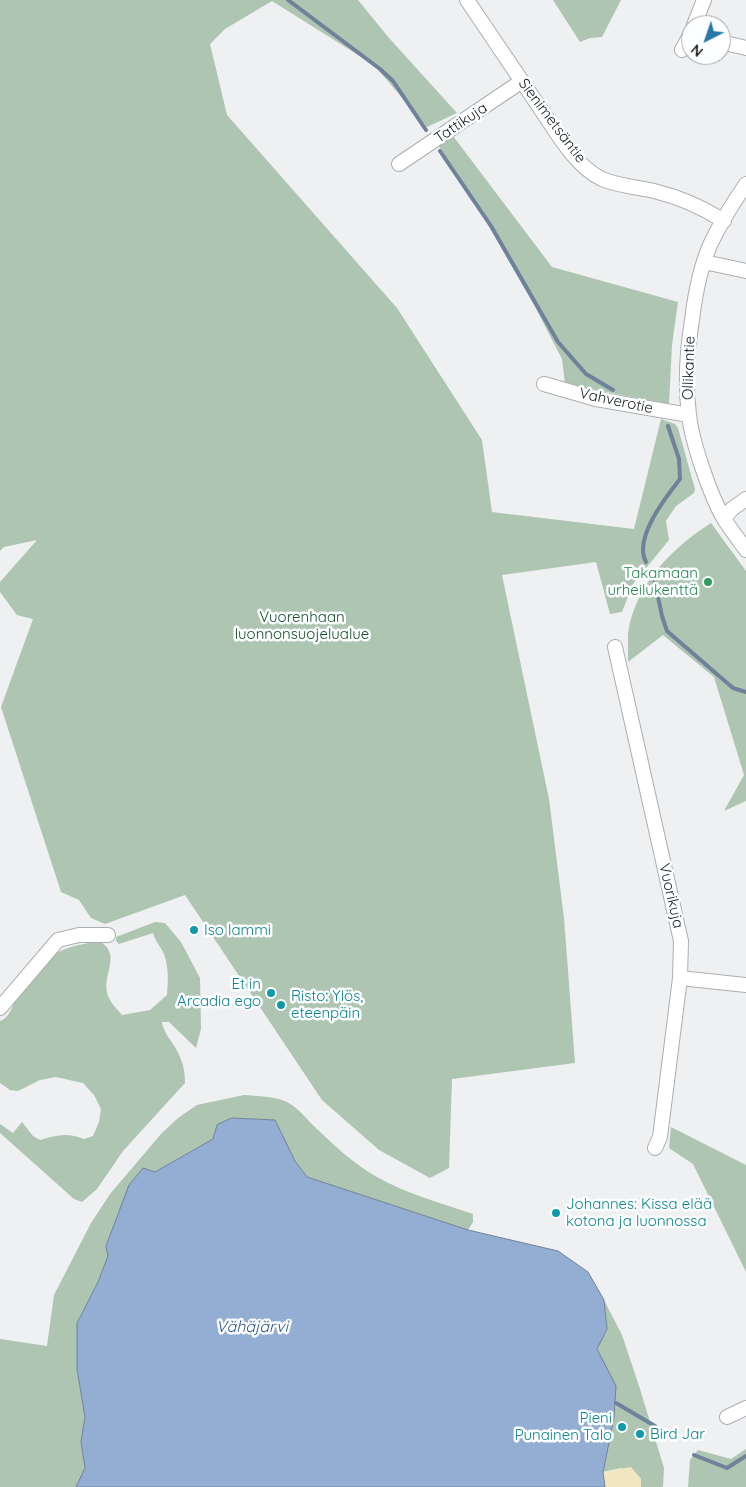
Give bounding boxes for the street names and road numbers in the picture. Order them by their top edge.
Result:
street label: Sienimetsäntie [514,75,590,167]
street label: Tattikuja [431,99,491,147]
street label: Ollikantie [679,336,699,400]
street label: Vahverotie [577,384,655,418]
street label: Vuorikuja [655,862,687,930]

